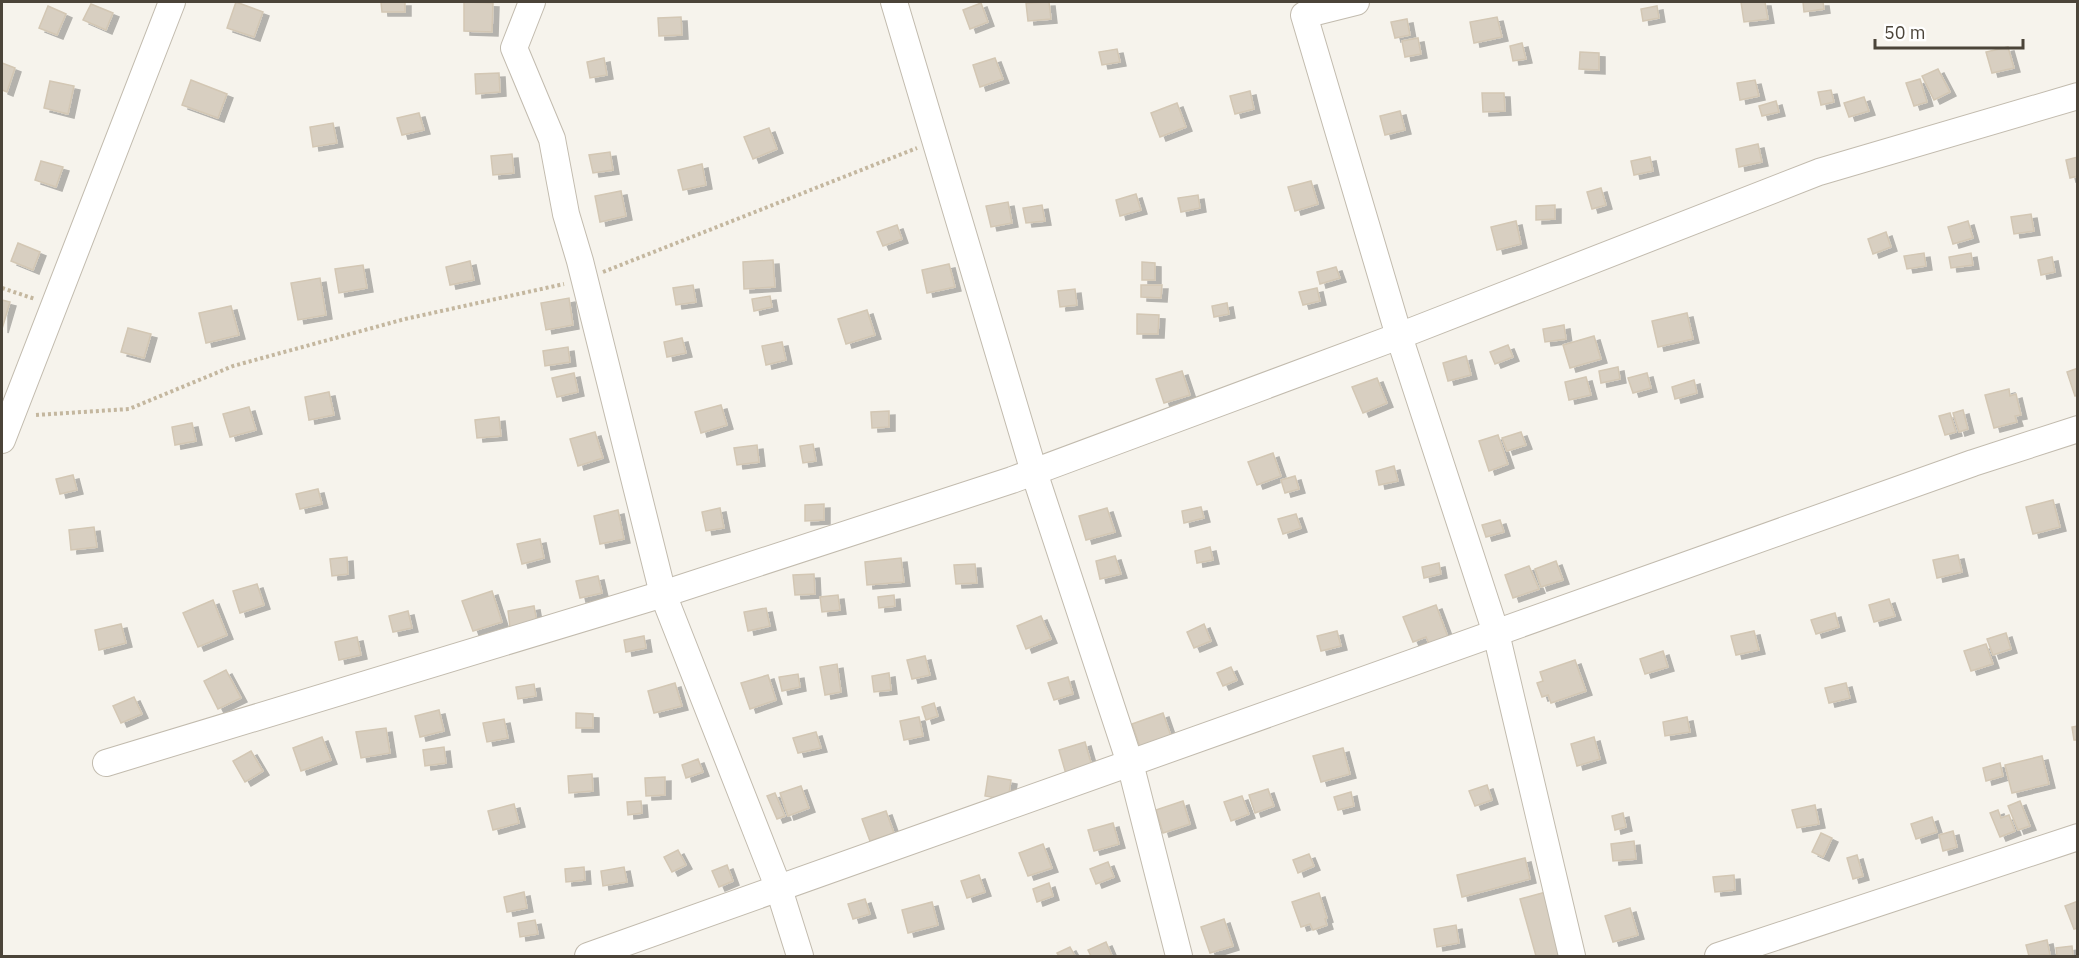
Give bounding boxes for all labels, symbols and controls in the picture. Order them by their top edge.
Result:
scale bar [1875,12,2024,50]
text: 50 m [1884,21,1926,44]

